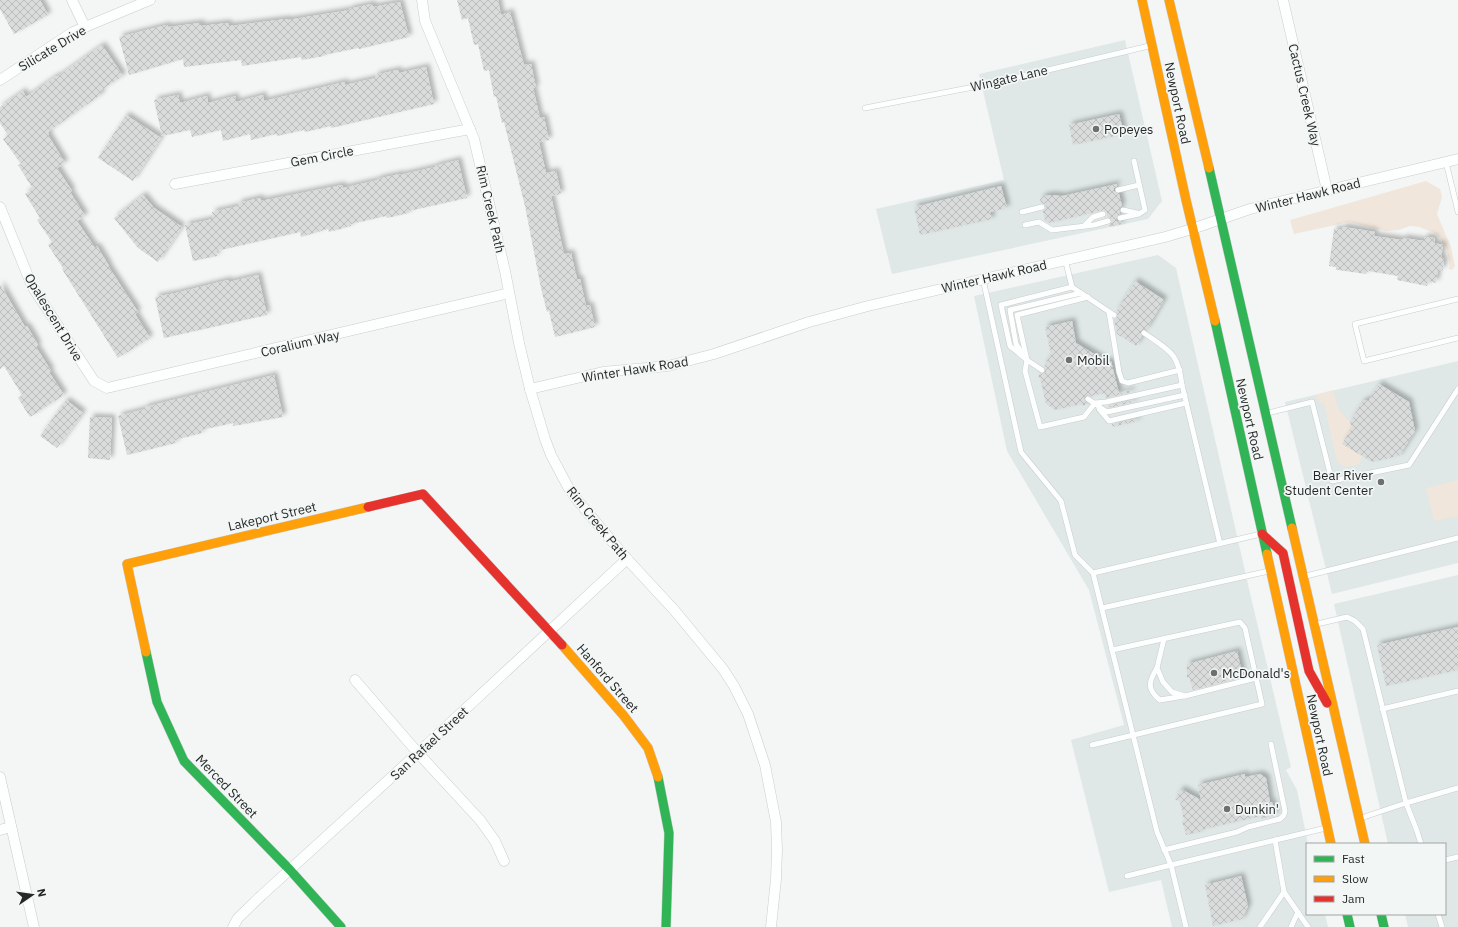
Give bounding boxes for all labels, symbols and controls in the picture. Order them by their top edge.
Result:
street label: Silicate Drive [15,22,89,75]
street label: Cactus Creek Way [1284,42,1325,149]
street label: Wingate Lane [969,61,1049,96]
street label: Newport Road [1161,61,1194,146]
place label: Popeyes [1104,121,1153,138]
marker: Popeyes [1091,124,1101,134]
street label: Gem Circle [289,142,355,171]
street label: Rim Creek Path [472,164,509,255]
street label: Winter Hawk Road [1254,174,1362,217]
street label: Winter Hawk Road [940,256,1048,297]
street label: Opalescent Drive [21,270,86,364]
street label: Coralium Way [259,326,342,361]
place label: Mobil [1077,352,1110,369]
street label: Winter Hawk Road [581,353,690,386]
marker: Mobil [1064,355,1074,365]
street label: Newport Road [1232,377,1267,462]
place label: Bear River Student Center [1285,467,1373,499]
marker: Bear River Student Center [1376,477,1386,487]
street label: Rim Creek Path [563,483,632,563]
street label: Lakeport Street [226,498,318,535]
street label: Hanford Street [573,640,642,716]
place label: McDonald's [1222,665,1290,682]
marker: McDonald's [1209,668,1219,678]
street label: Newport Road [1303,693,1336,778]
street label: San Rafael Street [387,703,472,784]
street label: Merced Street [192,751,261,822]
place label: Dunkin' [1235,801,1279,818]
marker: Dunkin' [1222,804,1232,814]
legend [1306,843,1446,915]
text: Fast [1342,851,1365,866]
text: Slow [1342,871,1368,886]
north arrow [12,875,52,915]
text: N [34,887,49,898]
text: Jam [1342,891,1365,906]

